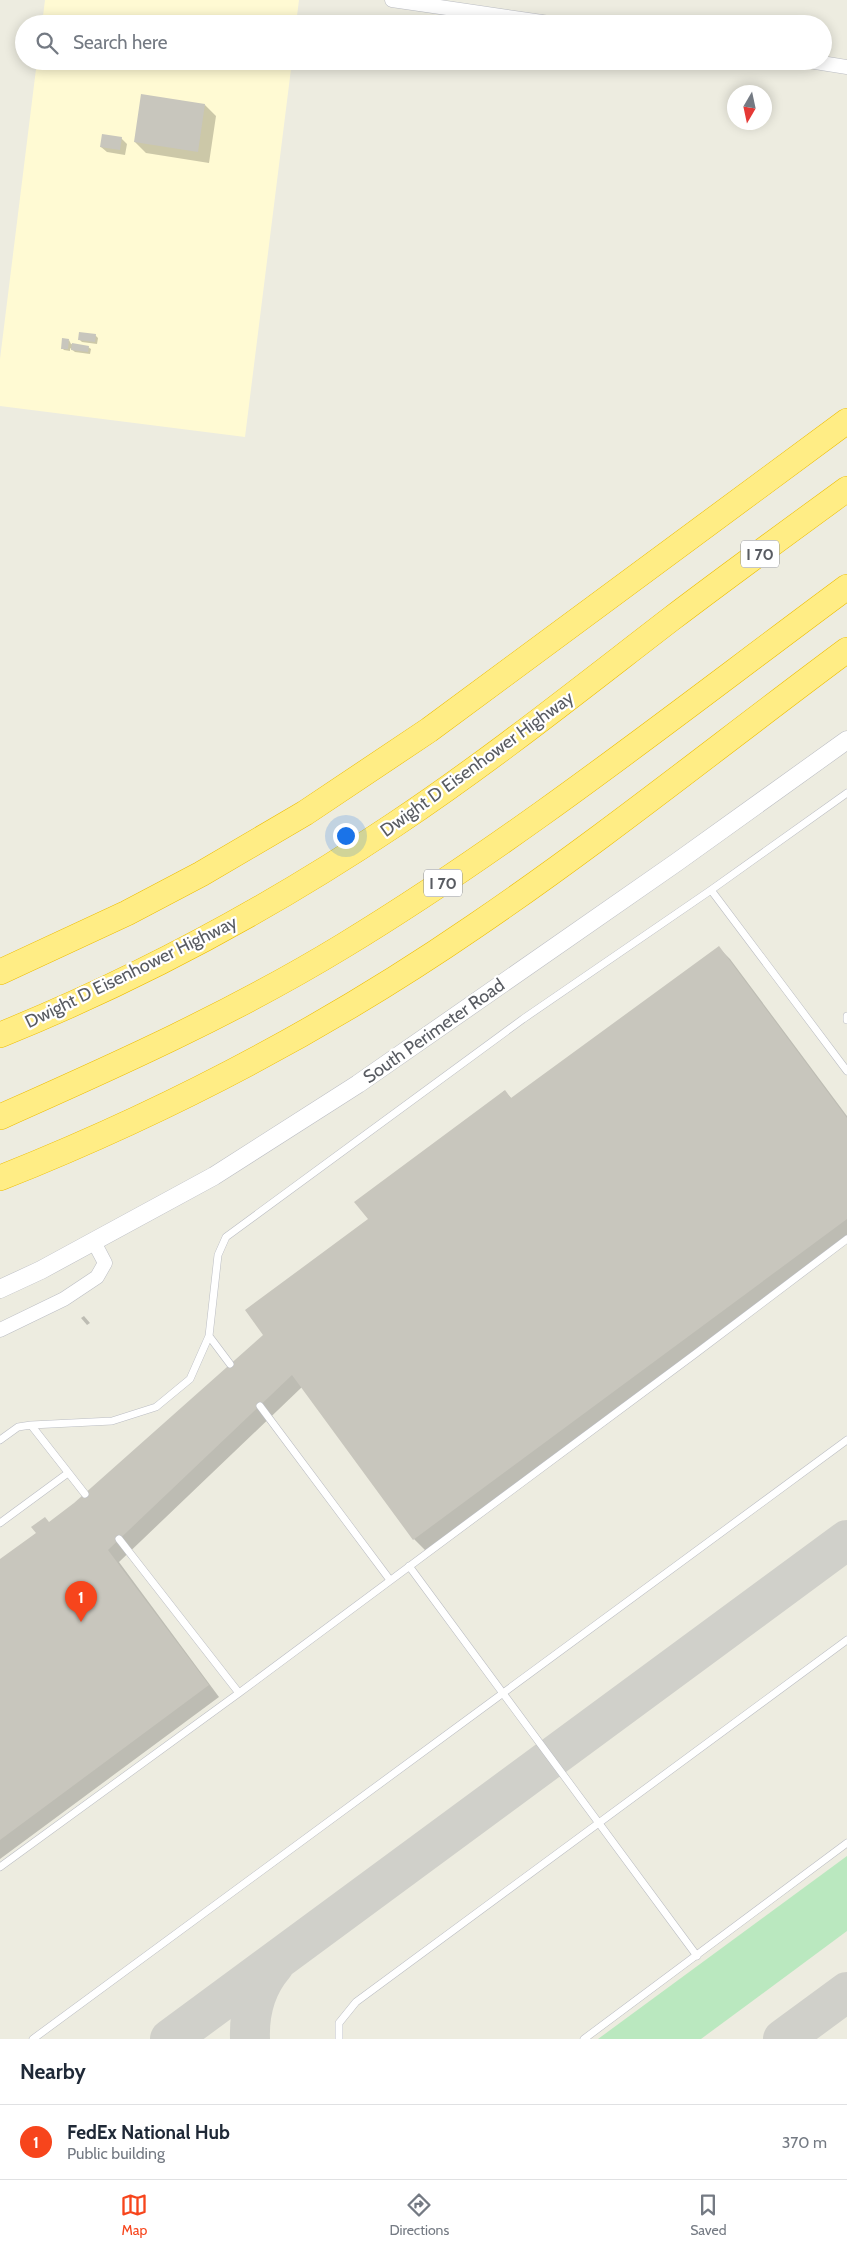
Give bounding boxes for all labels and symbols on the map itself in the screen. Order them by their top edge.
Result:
north arrow [727,85,772,130]
road number: I 70 [741,540,779,568]
street label: Dwight D Eisenhower Highway [376,686,578,842]
your location [333,823,359,849]
road number: I 70 [424,870,462,896]
street label: Dwight D Eisenhower Highway [21,911,241,1033]
street label: South Perimeter Road [359,974,509,1088]
pin: 1 [65,1581,97,1622]

